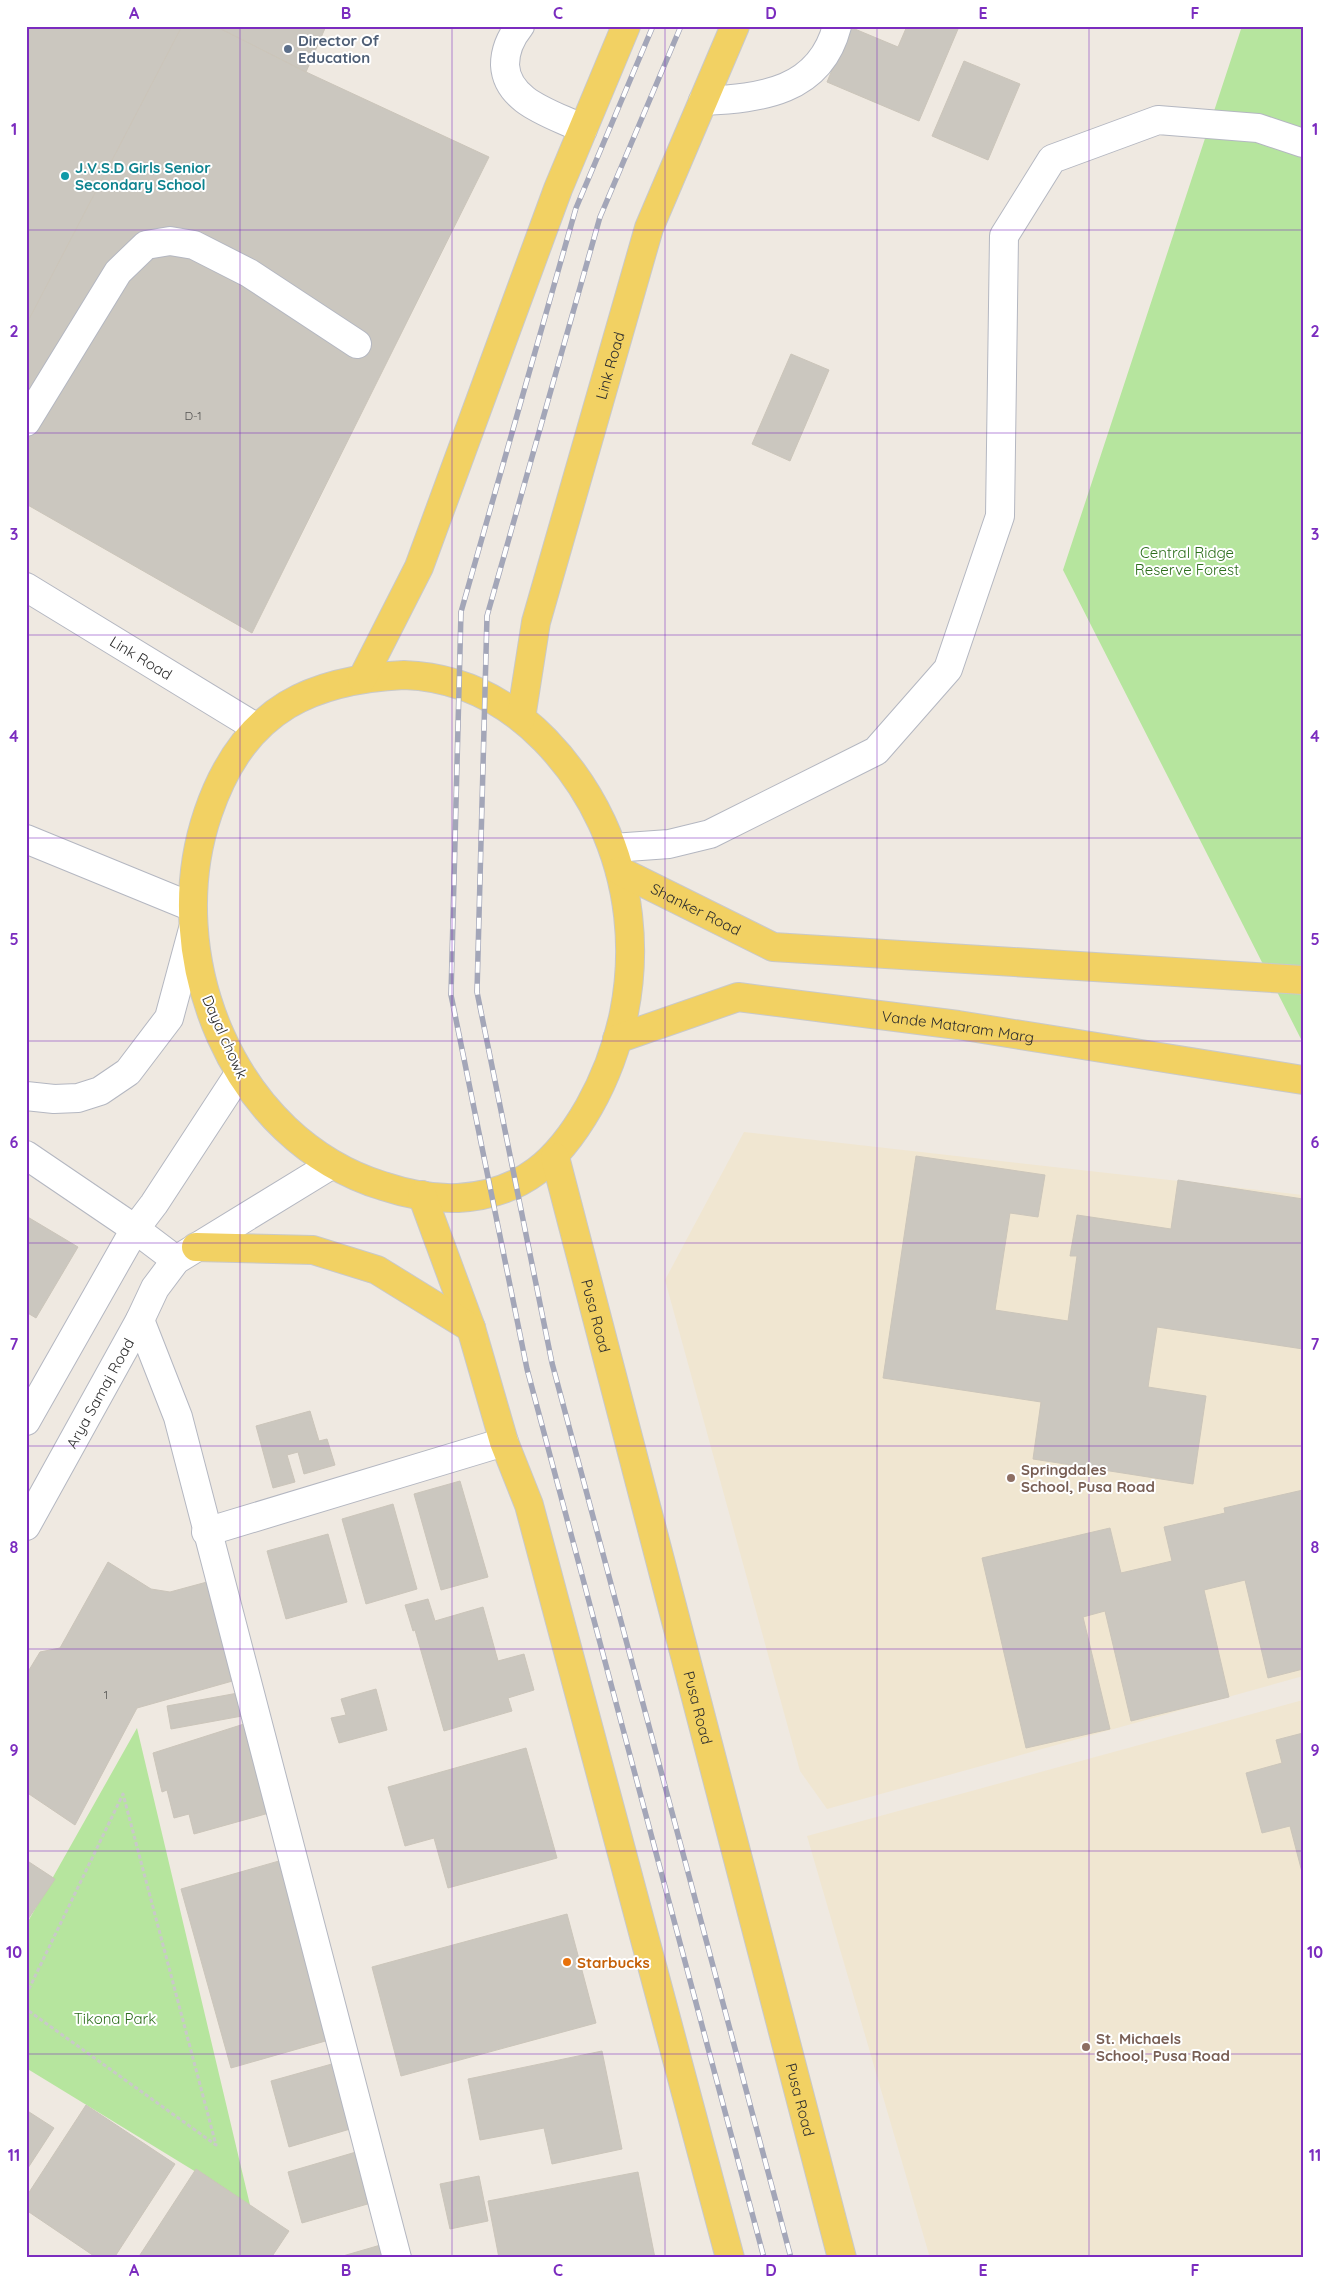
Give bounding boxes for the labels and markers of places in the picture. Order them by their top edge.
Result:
place label: Director Of Education [298,31,380,67]
marker: Director Of Education [282,43,294,55]
place label: J.V.S.D Girls Senior Secondary School [75,158,211,194]
marker: J.V.S.D Girls Senior Secondary School [59,170,71,182]
place label: Springdales School, Pusa Road [1021,1460,1155,1496]
marker: Springdales School, Pusa Road [1005,1472,1017,1484]
place label: Starbucks [577,1953,650,1972]
marker: Starbucks [561,1956,573,1968]
place label: St. Michaels School, Pusa Road [1096,2029,1230,2065]
marker: St. Michaels School, Pusa Road [1080,2041,1092,2053]

